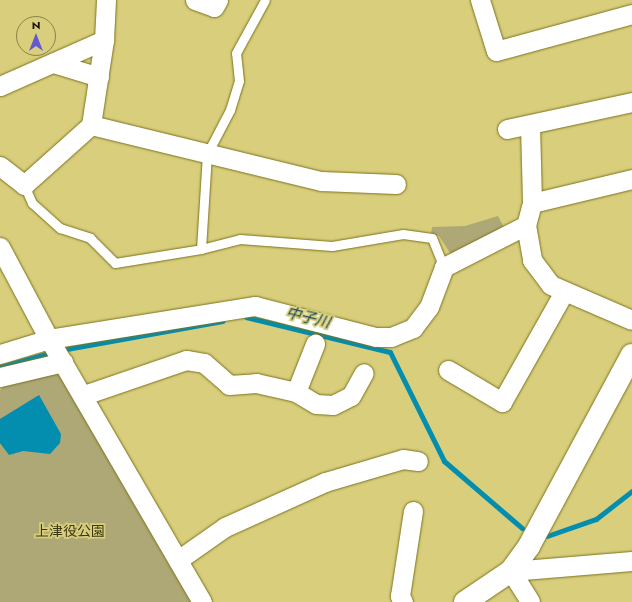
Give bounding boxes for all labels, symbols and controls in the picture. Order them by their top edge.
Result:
north arrow [16,16,56,56]
text: N [32,17,40,33]
water label: 中子川 [284,304,332,332]
park label: 上津役公園 [35,523,105,539]

